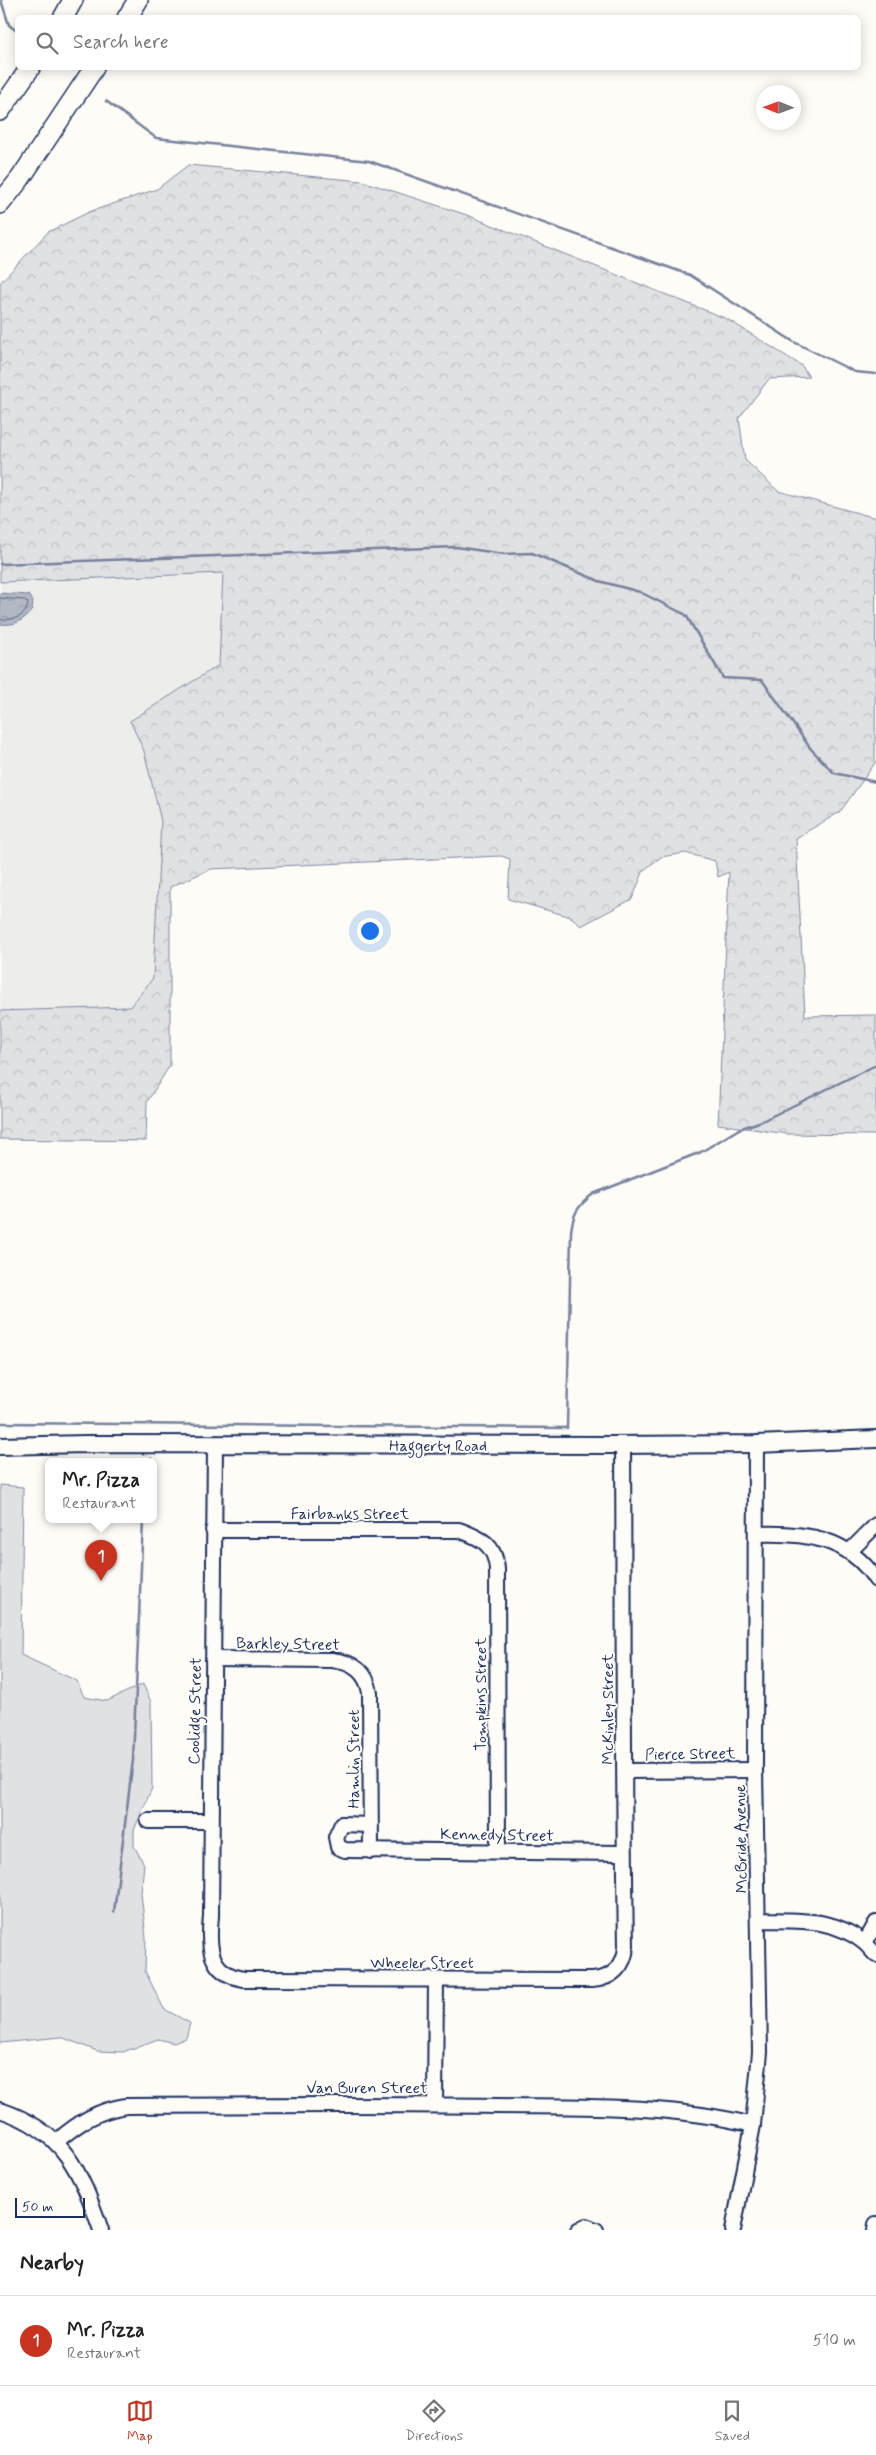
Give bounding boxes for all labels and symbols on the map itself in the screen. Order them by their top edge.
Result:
north arrow [756,85,801,130]
your location [357,918,383,944]
street label: Haggerty Road [389,1436,487,1458]
street label: Fairbanks Street [291,1504,410,1525]
pin: 1 [85,1540,117,1581]
street label: Barkley Street [236,1633,340,1656]
street label: Tompkins Street [471,1637,492,1751]
street label: McKinley Street [598,1653,619,1765]
street label: Coolidge Street [184,1657,208,1765]
street label: Hamlin Street [344,1709,365,1809]
street label: Pierce Street [645,1743,736,1766]
street label: McBride Avenue [730,1784,753,1894]
street label: Kennedy Street [440,1824,555,1847]
street label: Wheeler Street [370,1953,474,1974]
street label: Van Buren Street [306,2078,428,2099]
scale bar [15,2195,85,2218]

